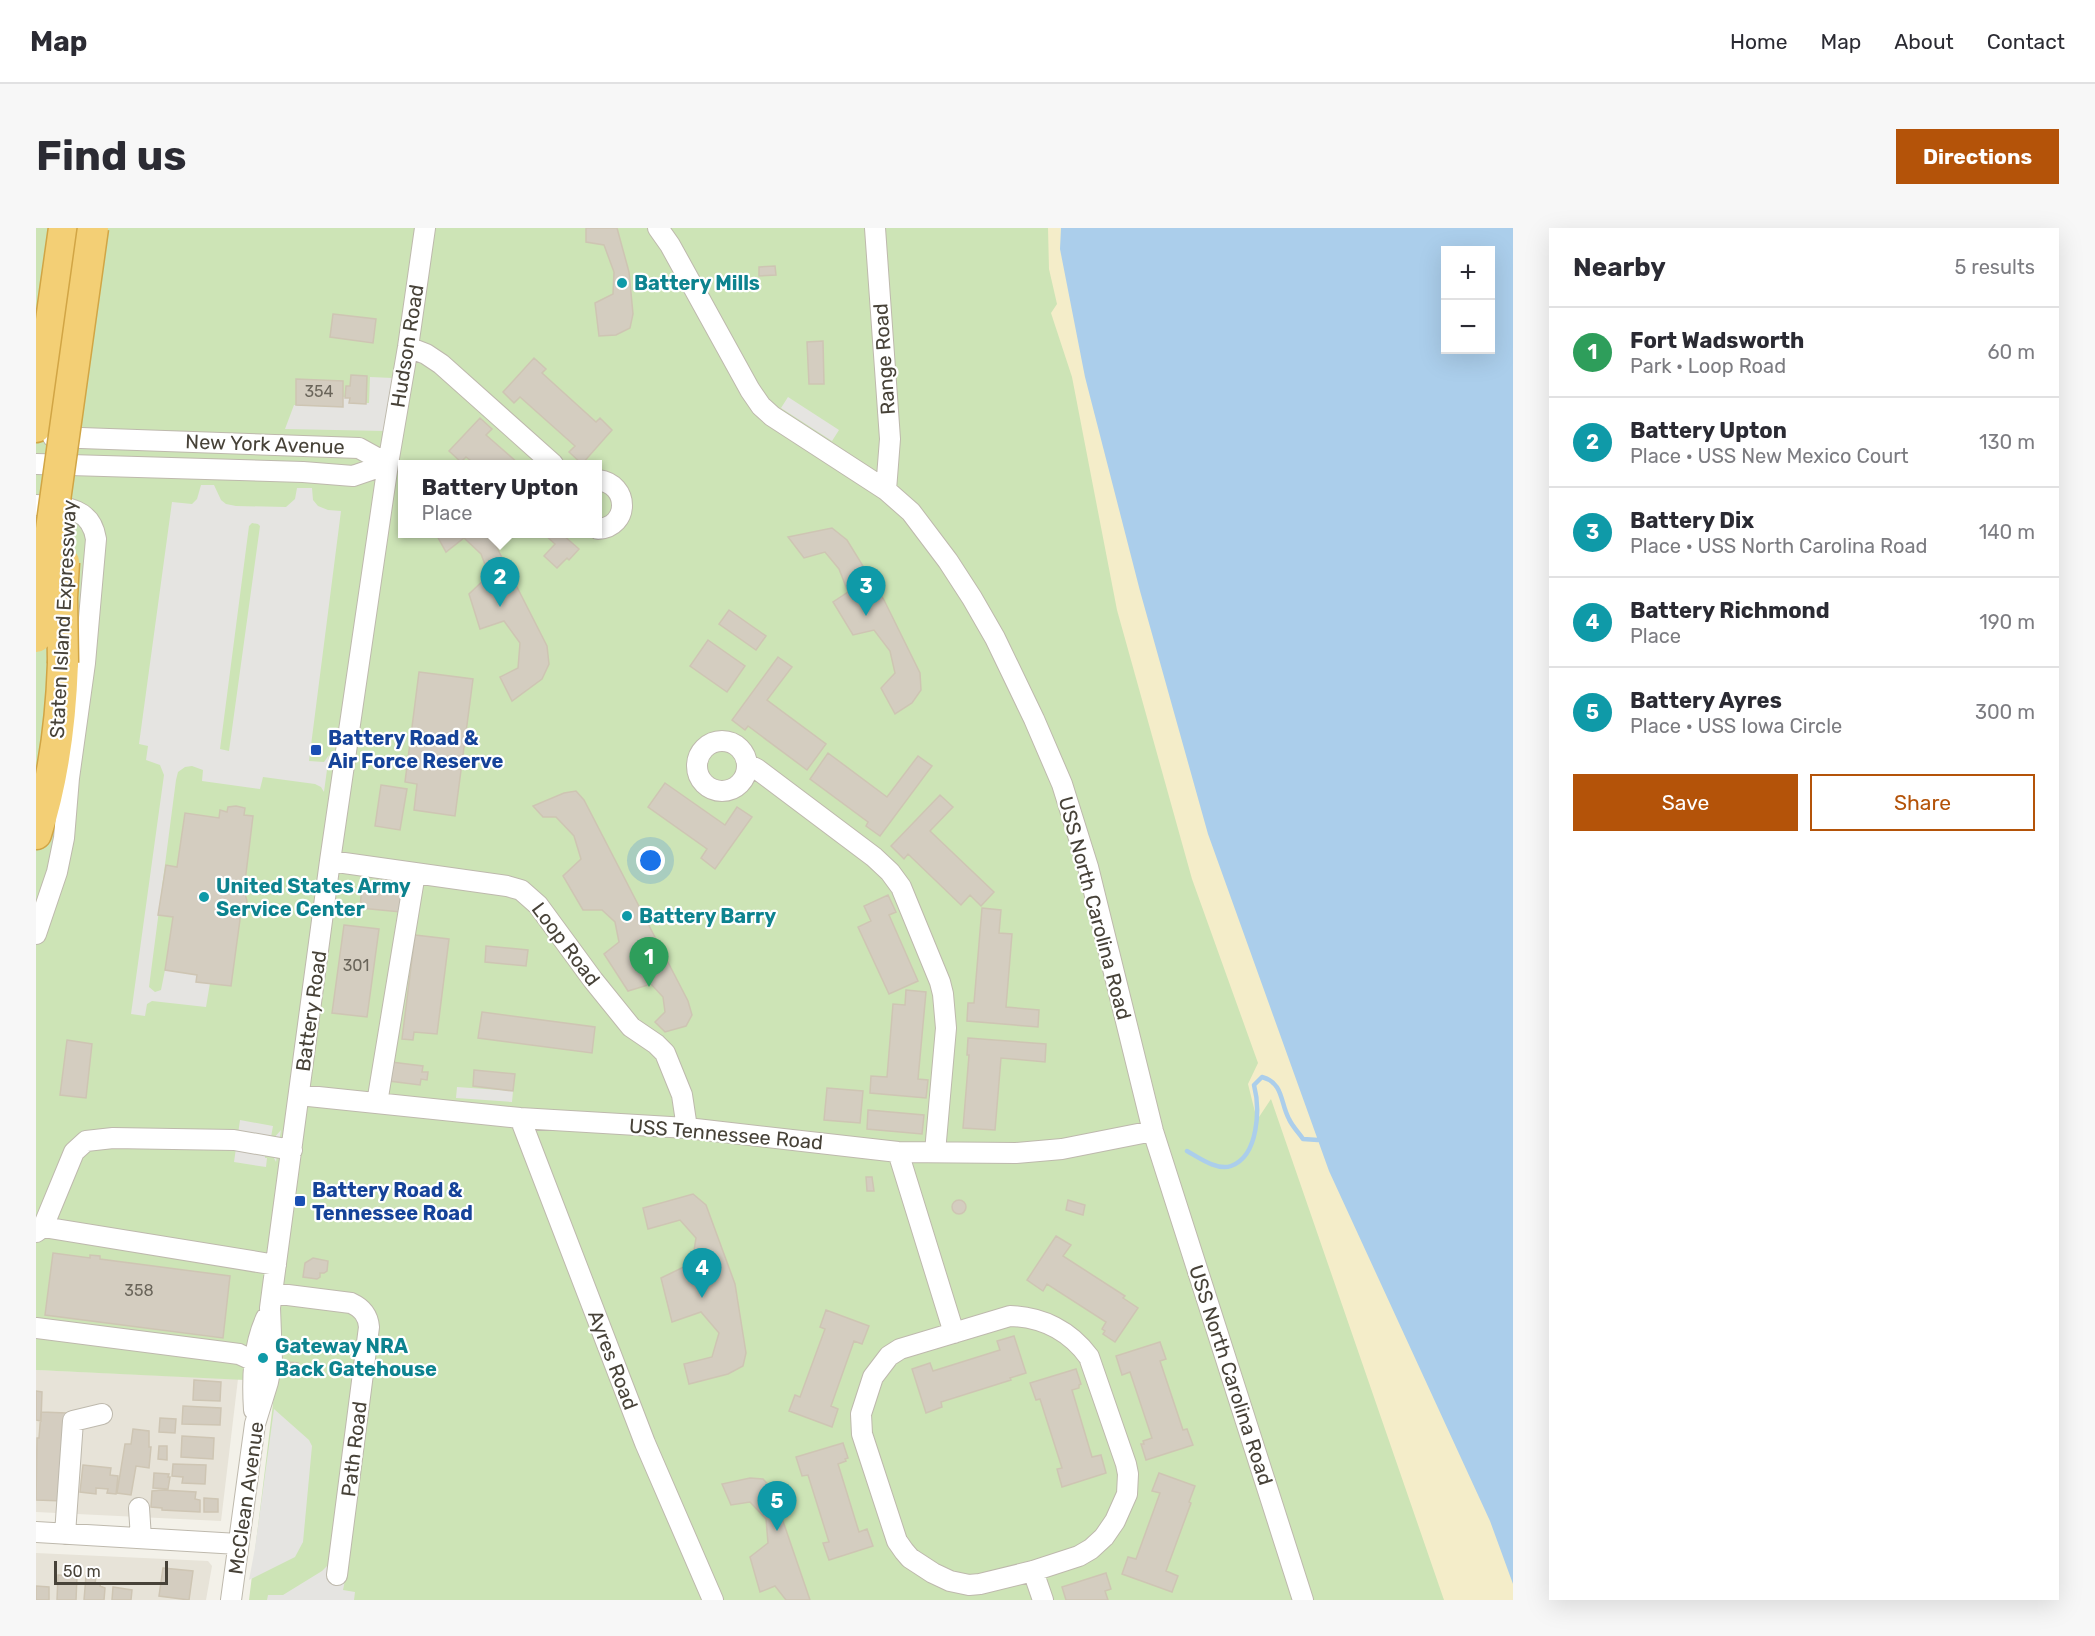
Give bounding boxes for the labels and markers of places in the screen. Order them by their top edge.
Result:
place label: Battery Mills [634,271,760,295]
marker: Battery Mills [615,276,629,290]
pin: 2 [480,558,520,607]
pin: 3 [846,566,886,616]
place label: Battery Road & Air Force Reserve [328,726,503,773]
marker: Battery Road & Air Force Reserve [309,743,323,757]
place label: United States Army Service Center [216,874,411,921]
marker: United States Army Service Center [197,890,211,904]
place label: Battery Barry [639,904,776,928]
marker: Battery Barry [620,909,634,923]
pin: 1 [630,938,668,987]
place label: Battery Road & Tennessee Road [312,1178,473,1225]
marker: Battery Road & Tennessee Road [293,1194,307,1208]
pin: 4 [682,1248,722,1298]
place label: Gateway NRA Back Gatehouse [275,1334,437,1381]
marker: Gateway NRA Back Gatehouse [256,1351,270,1365]
pin: 5 [758,1482,796,1531]

